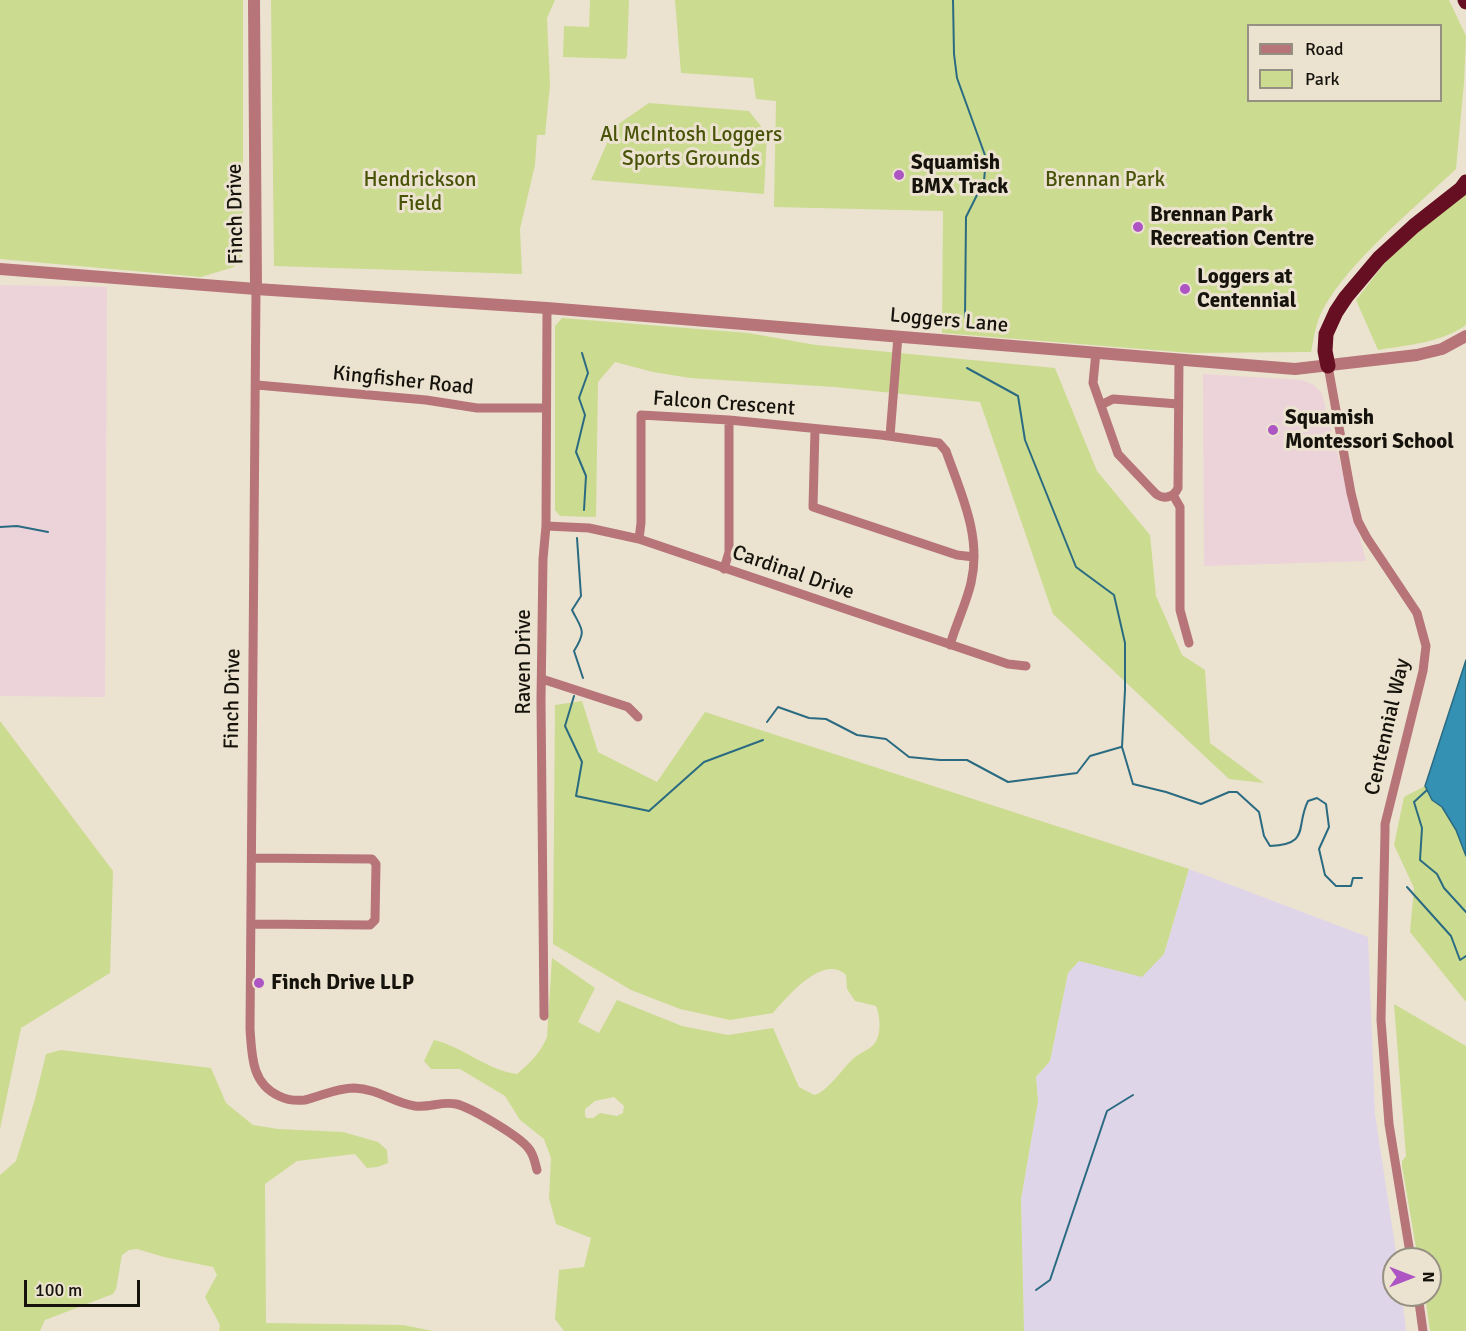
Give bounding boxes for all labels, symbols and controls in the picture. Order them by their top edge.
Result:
legend [1247,24,1442,102]
text: Road [1305,38,1344,60]
text: Park [1305,68,1340,90]
park label: Al McIntosh Loggers Sports Grounds [600,122,782,172]
place label: Squamish BMX Track [911,150,1008,200]
street label: Finch Drive [223,163,249,265]
park label: Hendrickson Field [363,167,477,217]
park label: Brennan Park [1045,167,1165,193]
marker: Squamish BMX Track [892,168,906,182]
place label: Brennan Park Recreation Centre [1150,202,1314,252]
marker: Brennan Park Recreation Centre [1131,220,1145,234]
place label: Loggers at Centennial [1197,264,1296,314]
marker: Loggers at Centennial [1178,282,1192,296]
street label: Loggers Lane [889,303,1009,339]
street label: Kingfisher Road [331,361,475,401]
street label: Falcon Crescent [652,386,796,422]
place label: Squamish Montessori School [1285,405,1454,455]
marker: Squamish Montessori School [1266,423,1280,437]
street label: Cardinal Drive [729,540,857,606]
street label: Raven Drive [511,609,537,715]
street label: Finch Drive [220,648,246,750]
street label: Centennial Way [1360,656,1416,798]
place label: Finch Drive LLP [271,970,414,996]
marker: Finch Drive LLP [252,976,266,990]
north arrow [1382,1247,1442,1307]
scale bar [27,1268,142,1306]
text: N [1418,1271,1438,1283]
text: 100 m [35,1279,82,1301]

